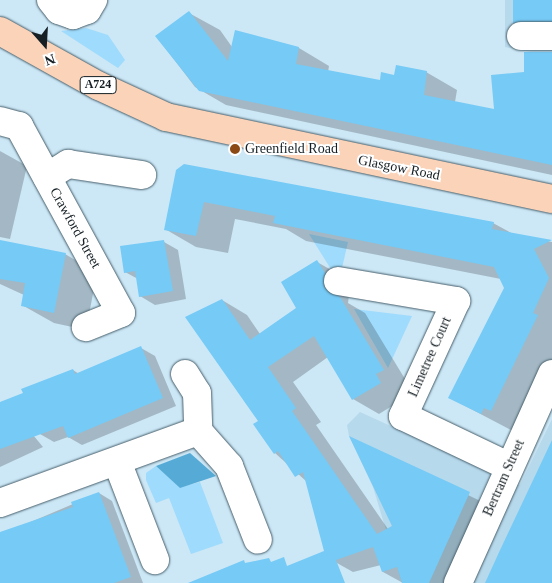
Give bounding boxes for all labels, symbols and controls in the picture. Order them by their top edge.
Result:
north arrow [20,20,70,70]
text: N [43,51,57,68]
road number: A724 [79,76,117,94]
place label: Greenfield Road [245,141,338,157]
marker: Greenfield Road [229,143,241,155]
street label: Glasgow Road [357,152,441,184]
street label: Crawford Street [46,185,104,271]
street label: Limetree Court [405,314,455,400]
street label: Bertram Street [480,437,528,519]

